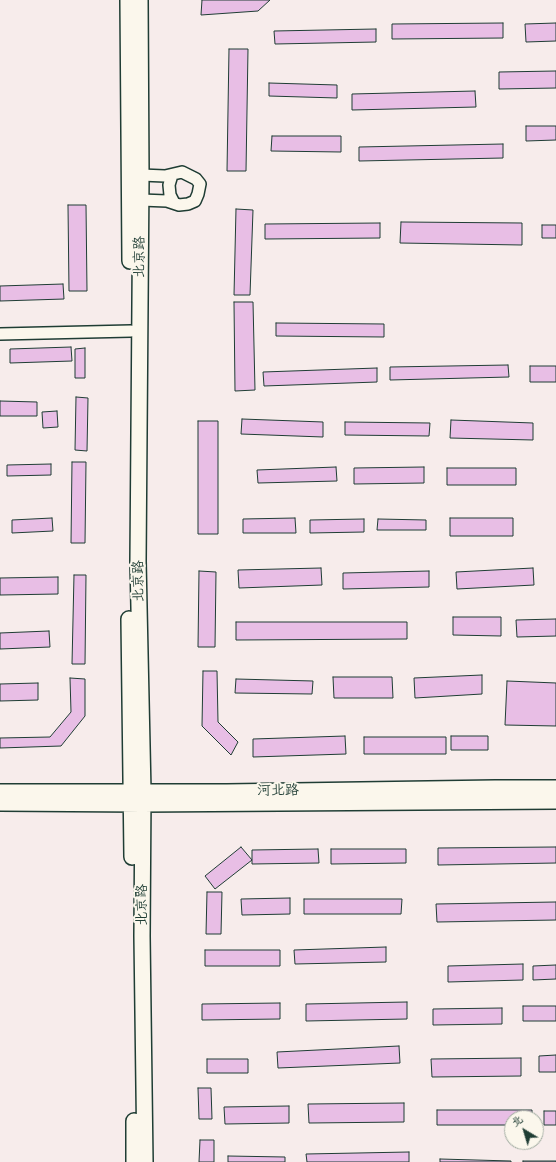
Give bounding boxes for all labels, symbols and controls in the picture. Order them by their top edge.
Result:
street label: 北京路 [131,236,149,278]
street label: 北京路 [130,560,148,602]
street label: 河北路 [257,782,299,800]
street label: 北京路 [134,884,150,926]
north arrow [504,1110,544,1150]
text: 北 [509,1112,525,1129]

